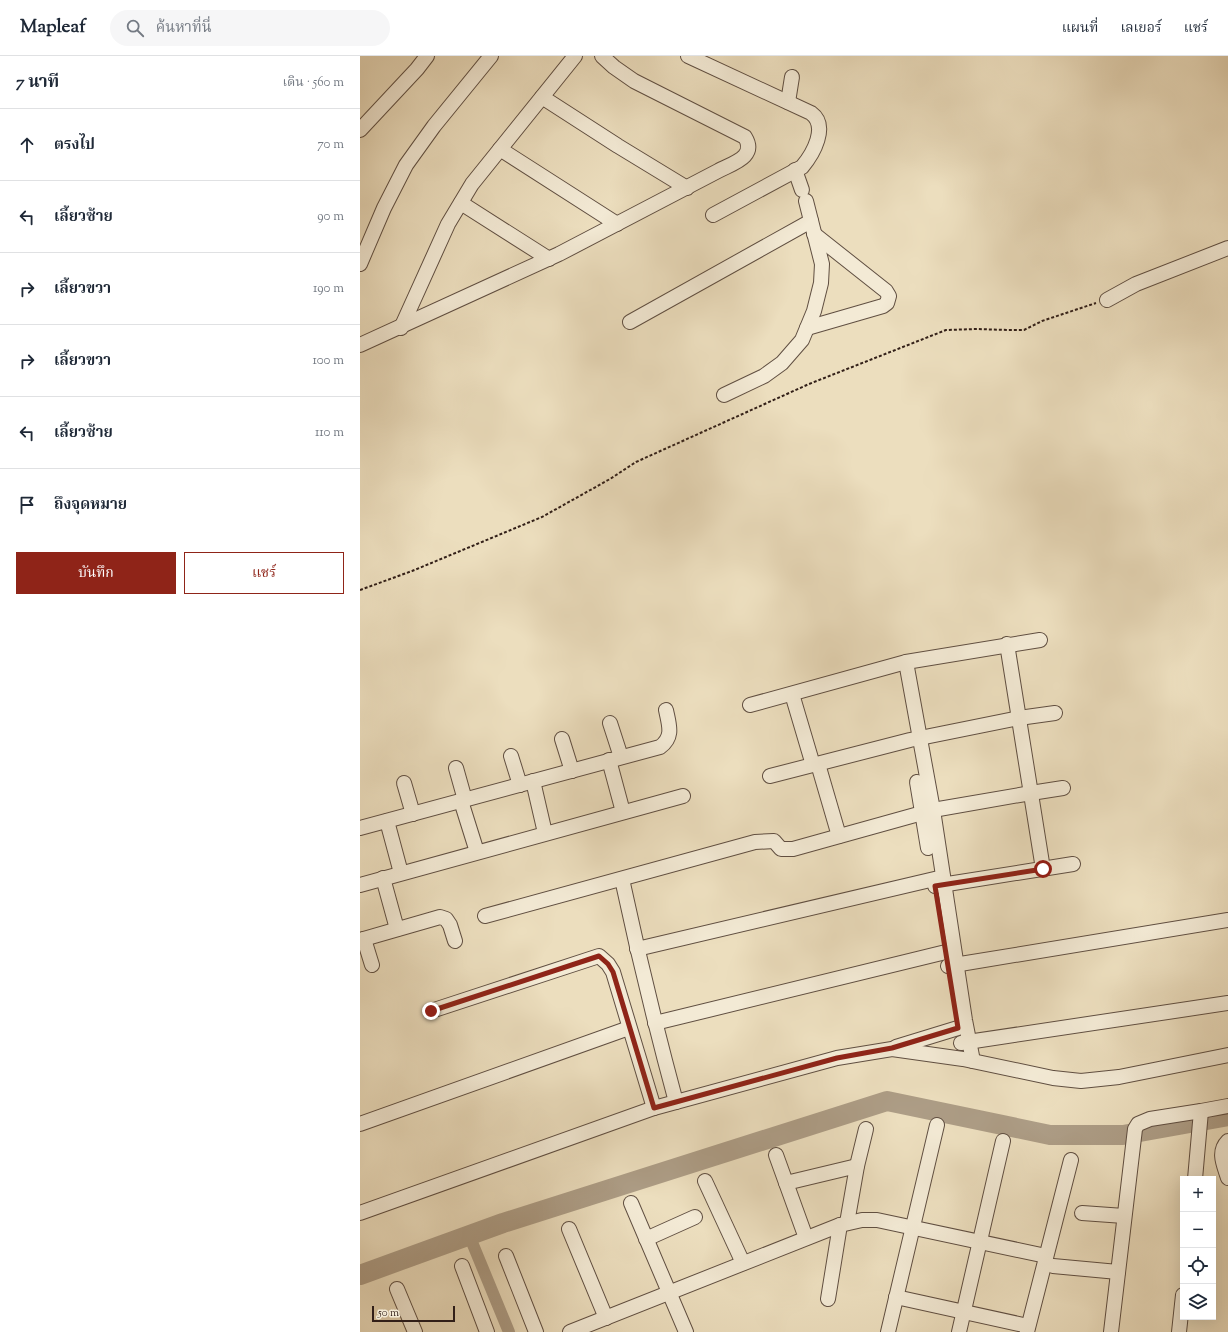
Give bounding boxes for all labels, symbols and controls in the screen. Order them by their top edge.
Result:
search box [110,10,390,46]
text: Mapleaf [20,14,86,41]
icon: search [124,17,146,39]
text: ค้นหาที่นี่ [156,18,212,39]
text: แผนที่ [1062,19,1098,39]
text: เลเยอร์ [1120,19,1162,39]
text: แชร์ [1184,19,1208,39]
text: 7 นาที [16,71,59,95]
text: เดิน · 560 m [283,74,344,92]
icon: ahead [16,134,38,156]
text: ตรงไป [54,135,95,156]
text: 70 m [317,136,344,154]
icon: left [16,206,38,228]
text: เลี้ยวซ้าย [54,207,113,228]
text: 90 m [317,208,344,226]
icon: right [16,278,38,300]
text: เลี้ยวขวา [54,279,111,300]
text: 190 m [313,280,344,298]
icon: right [16,350,38,372]
text: เลี้ยวขวา [54,351,111,372]
text: 100 m [312,352,344,370]
icon: left [16,422,38,444]
text: เลี้ยวซ้าย [54,423,113,444]
text: 110 m [315,424,344,442]
icon: arrive [16,494,38,516]
text: ถึงจุดหมาย [54,495,127,516]
button: บันทึก [16,552,176,594]
button: แชร์ [184,552,344,594]
route start [1034,860,1052,878]
route end [422,1002,440,1020]
map controls [1180,1176,1216,1320]
button: + [1180,1176,1216,1212]
button: − [1180,1212,1216,1248]
button: locate [1180,1248,1216,1284]
button: layers [1180,1284,1216,1320]
scale bar [372,1304,455,1323]
text: 50 m [378,1305,399,1321]

